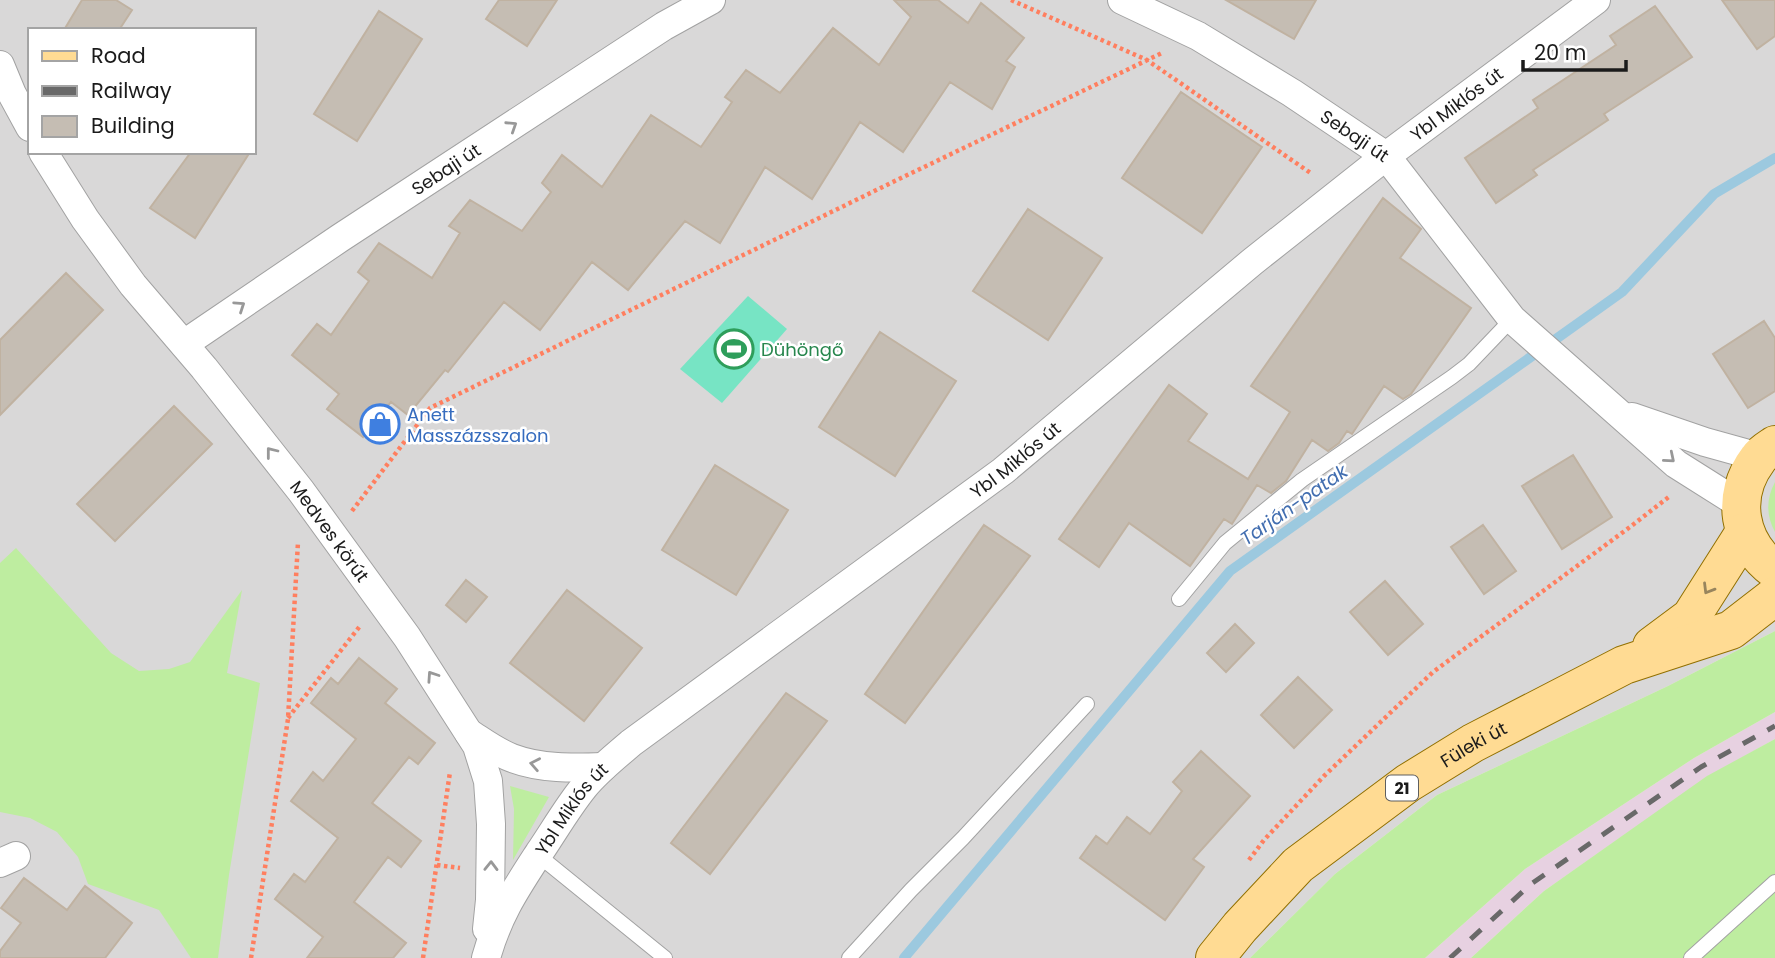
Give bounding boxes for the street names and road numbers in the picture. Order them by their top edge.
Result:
street label: Ybl Miklós út [1405,61,1508,146]
street label: Sebaji út [1316,103,1394,167]
street label: Sebaji út [406,137,485,201]
street label: Ybl Miklós út [965,416,1066,504]
street label: Medves körút [285,475,375,587]
street label: Füleki út [1435,715,1511,773]
street label: Ybl Miklós út [529,757,613,860]
road number: 21 [1386,776,1418,800]

